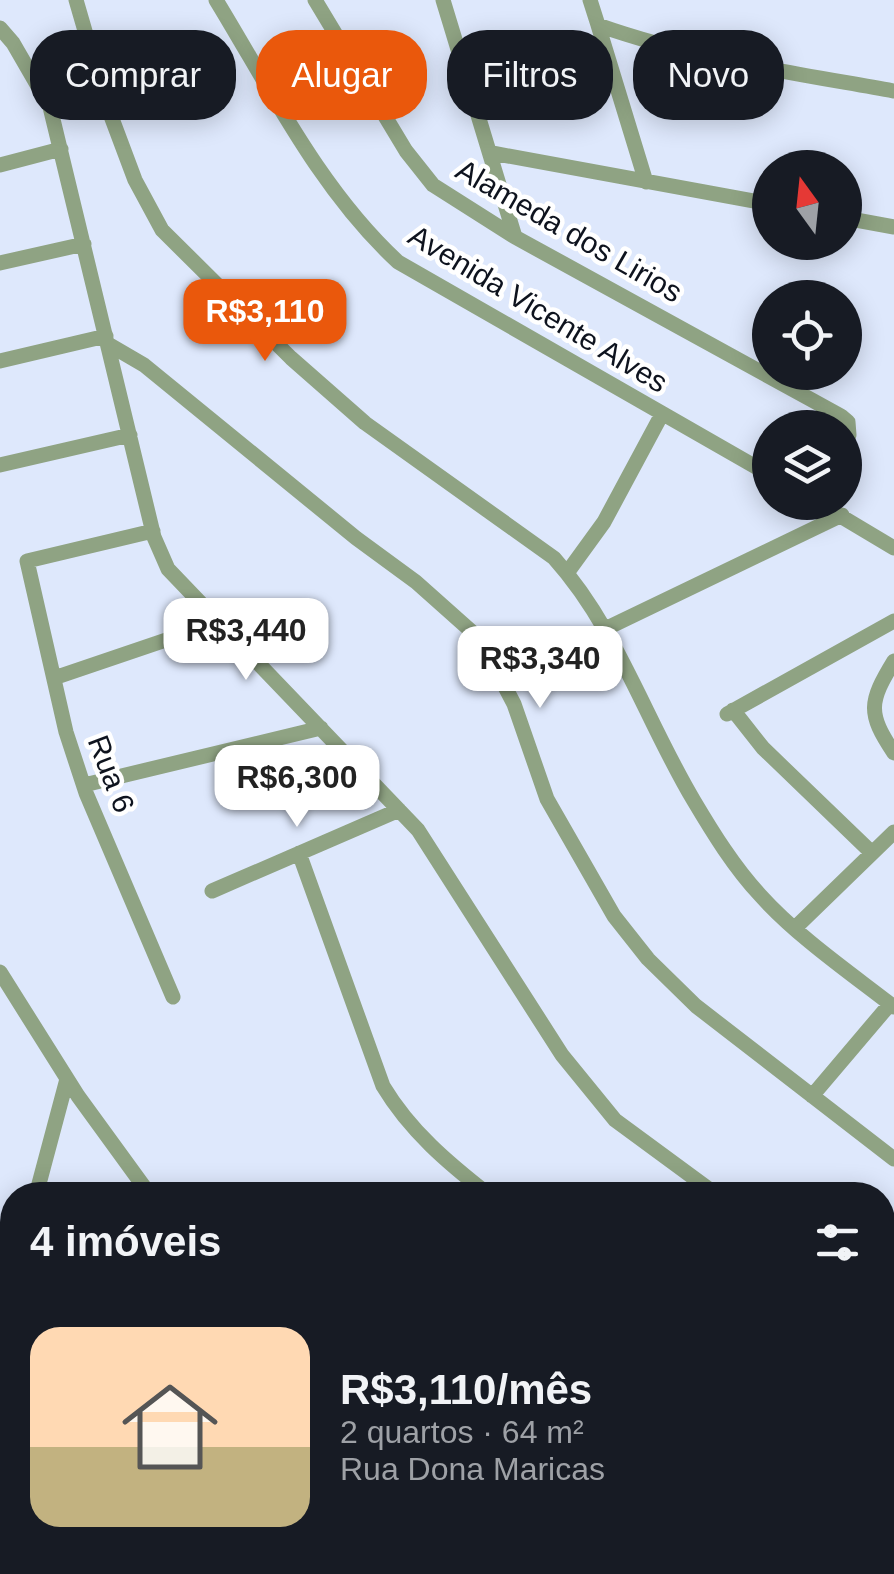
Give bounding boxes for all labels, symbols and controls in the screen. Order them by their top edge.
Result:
chip: Comprar [30,30,236,120]
chip: Alugar [256,30,427,120]
chip: Filtros [447,30,613,120]
chip: Novo [633,30,784,120]
north arrow [752,150,862,260]
map controls [752,150,862,520]
street label: Alameda dos Lirios [451,152,688,309]
street label: Avenida Vicente Alves [403,218,674,399]
pin: R$3,110 [173,279,357,364]
button: locate [752,280,862,390]
text: R$3,110 [205,293,325,329]
button: layers [752,410,862,520]
pin: R$3,440 [154,598,338,683]
text: R$3,440 [186,612,306,648]
pin: R$3,340 [448,626,632,711]
text: R$3,340 [480,640,600,676]
street label: Rua 6 [82,731,141,817]
pin: R$6,300 [205,745,389,830]
text: R$6,300 [237,759,357,795]
icon: filters [810,1215,865,1270]
text: 4 imóveis [30,1218,221,1265]
text: R$3,110/mês [340,1366,592,1413]
icon: home [110,1367,230,1487]
text: 2 quartos · 64 m² [340,1414,584,1450]
text: Rua Dona Maricas [340,1451,605,1487]

